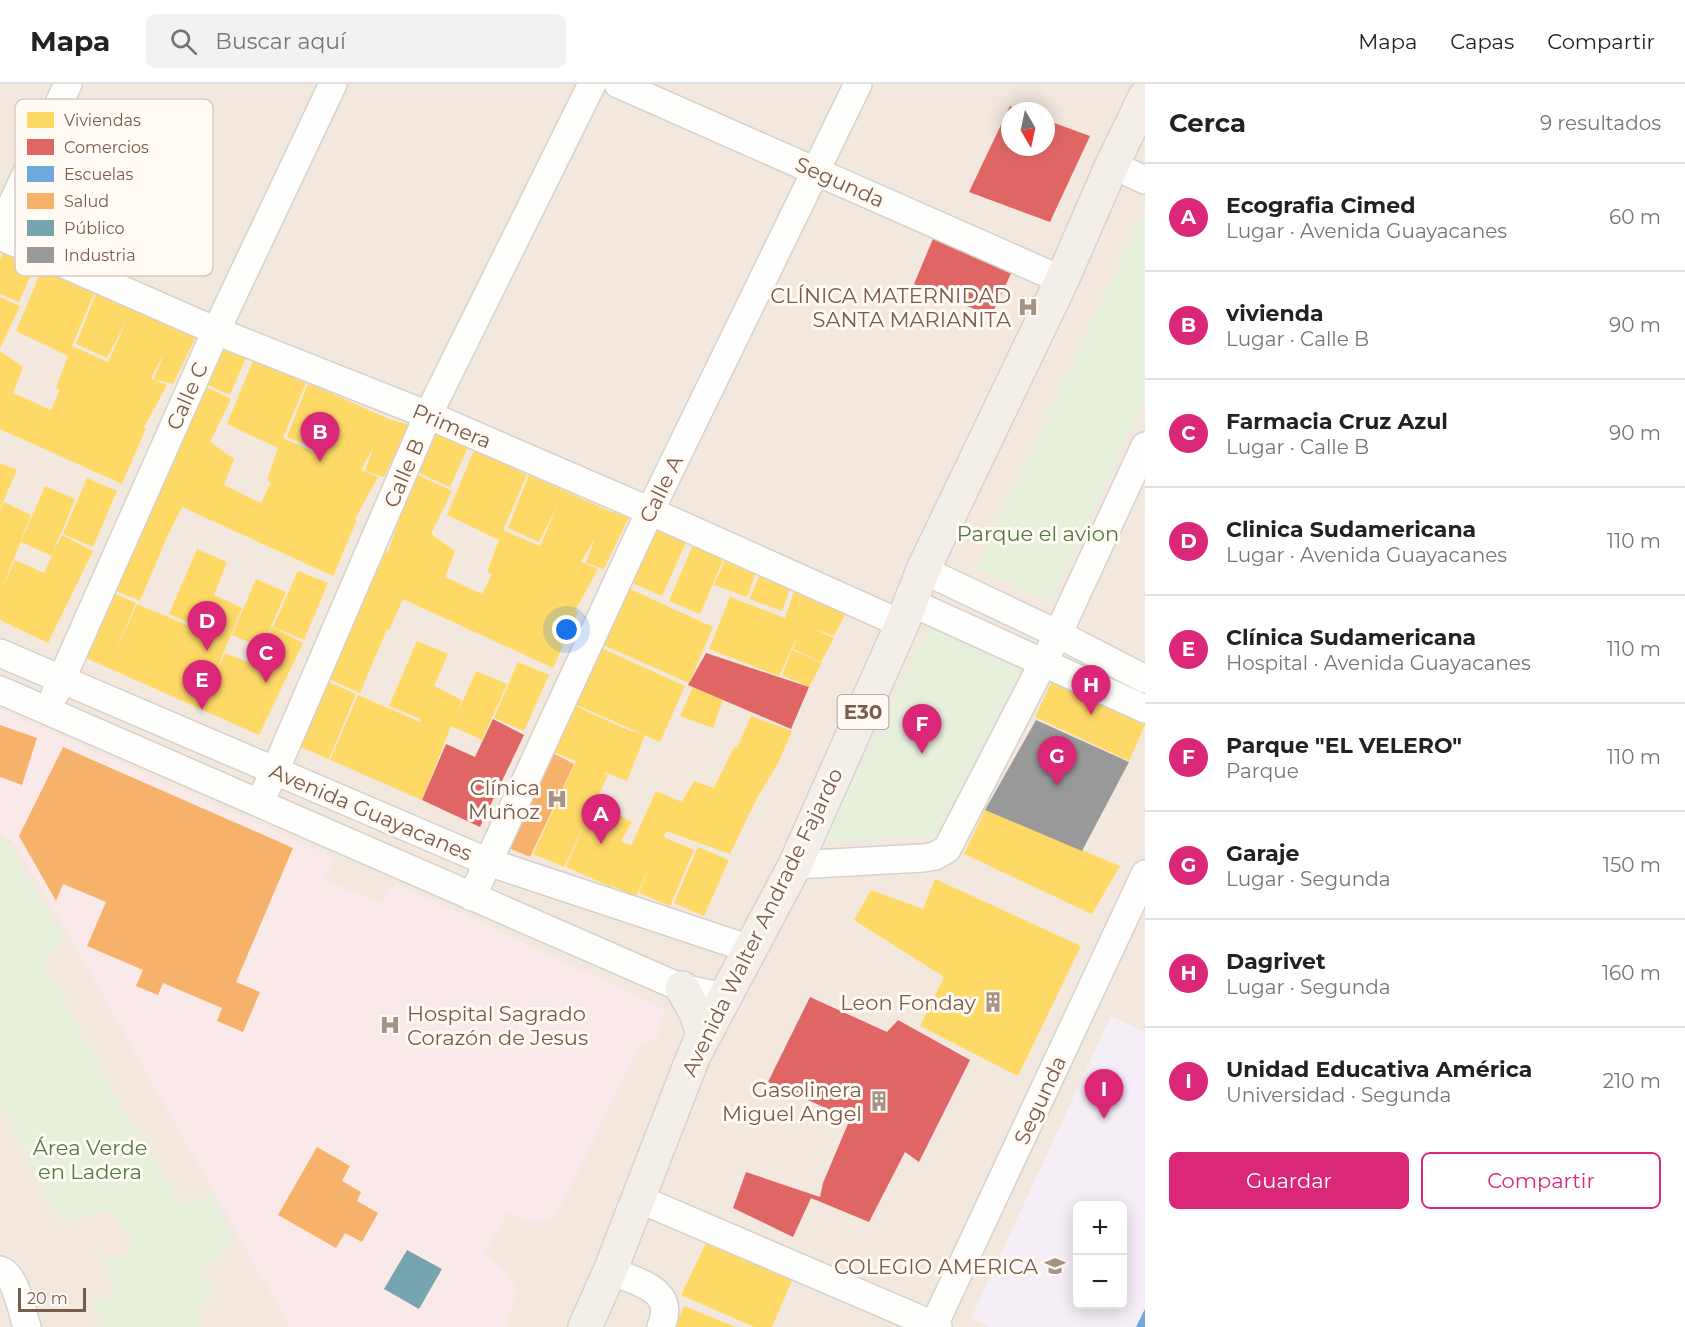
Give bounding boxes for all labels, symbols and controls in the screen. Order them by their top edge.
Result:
search box [146,14,566,68]
text: Mapa [30,24,110,58]
icon: search [167,25,200,58]
text: Buscar aquí [215,28,346,55]
text: Mapa [1358,29,1417,54]
text: Capas [1450,29,1514,54]
text: Compartir [1547,29,1655,54]
legend [15,99,213,276]
north arrow [1001,102,1055,156]
text: Cerca [1169,107,1246,139]
text: Viviendas [64,111,141,130]
text: 9 resultados [1540,111,1661,135]
text: Comercios [64,138,149,157]
street label: Segunda [792,151,888,213]
text: Escuelas [64,165,134,184]
text: Salud [64,192,109,211]
text: Ecografia Cimed [1226,192,1415,219]
text: A [1181,205,1196,229]
text: 60 m [1609,205,1661,229]
text: Público [64,219,125,238]
text: Lugar · Avenida Guayacanes [1226,219,1507,243]
text: Industria [64,246,136,265]
place label: CLÍNICA MATERNIDAD SANTA MARIANITA [770,283,1012,332]
hospital icon: CLÍNICA MATERNIDAD SANTA MARIANITA [1016,295,1040,319]
text: vivienda [1226,300,1324,327]
text: B [1181,313,1196,337]
text: 90 m [1609,313,1661,337]
text: Lugar · Calle B [1226,327,1369,351]
street label: Calle C [161,358,213,434]
street label: Primera [409,398,495,454]
text: Farmacia Cruz Azul [1226,408,1448,435]
pin: B [300,412,340,462]
text: C [1181,421,1196,445]
text: 90 m [1609,421,1661,445]
street label: Calle B [378,435,430,511]
text: Lugar · Calle B [1226,435,1369,459]
street label: Calle A [634,450,688,527]
text: Clinica Sudamericana [1226,516,1476,543]
park label: Parque el avion [957,521,1119,546]
text: D [1180,529,1197,553]
text: 110 m [1607,529,1661,553]
text: Lugar · Avenida Guayacanes [1226,543,1507,567]
pin: D [188,602,226,651]
your location [552,615,581,644]
text: Clínica Sudamericana [1226,624,1476,651]
pin: C [246,634,286,683]
text: E [1182,637,1195,661]
text: 110 m [1607,637,1661,661]
text: Hospital · Avenida Guayacanes [1226,651,1531,675]
pin: E [182,660,222,710]
pin: H [1072,666,1110,715]
road number: E30 [838,695,888,729]
pin: F [902,704,942,754]
text: Parque "EL VELERO" [1226,732,1462,759]
pin: G [1038,736,1076,786]
text: F [1182,745,1195,769]
text: 110 m [1607,745,1661,769]
street label: Avenida Guayacanes [266,758,476,866]
text: Parque [1226,759,1299,783]
street label: Avenida Walter Andrade Fajardo [676,764,848,1080]
place label: Clínica Muñoz [468,775,540,824]
hospital icon: Clínica Muñoz [545,787,569,811]
pin: A [582,794,620,844]
text: Garaje [1226,840,1299,867]
text: G [1181,853,1196,877]
text: 150 m [1603,853,1661,877]
text: Lugar · Segunda [1226,867,1391,891]
text: Dagrivet [1226,948,1326,975]
text: H [1180,961,1197,985]
text: 160 m [1602,961,1661,985]
text: Lugar · Segunda [1226,975,1391,999]
place label: Leon Fonday [840,990,977,1015]
building icon: Leon Fonday [981,990,1005,1014]
place label: Hospital Sagrado Corazón de Jesus [407,1001,588,1050]
hospital icon: Hospital Sagrado Corazón de Jesus [378,1013,402,1037]
street label: Segunda [1009,1052,1071,1148]
text: Unidad Educativa América [1226,1056,1532,1083]
text: I [1185,1069,1192,1093]
text: 210 m [1603,1069,1661,1093]
pin: I [1084,1070,1124,1119]
place label: Gasolinera Miguel Angel [722,1077,862,1126]
text: Universidad · Segunda [1226,1083,1451,1107]
building icon: Gasolinera Miguel Angel [867,1089,891,1113]
park label: Área Verde en Ladera [33,1135,147,1184]
button: Guardar [1169,1152,1409,1209]
button: Compartir [1421,1152,1661,1209]
map controls [1073,1201,1127,1309]
button: + [1073,1201,1127,1255]
place label: COLEGIO AMERICA [834,1254,1039,1279]
school or university icon: COLEGIO AMERICA [1043,1254,1067,1278]
button: − [1073,1255,1127,1309]
scale bar [18,1285,86,1312]
text: 20 m [27,1289,68,1308]

